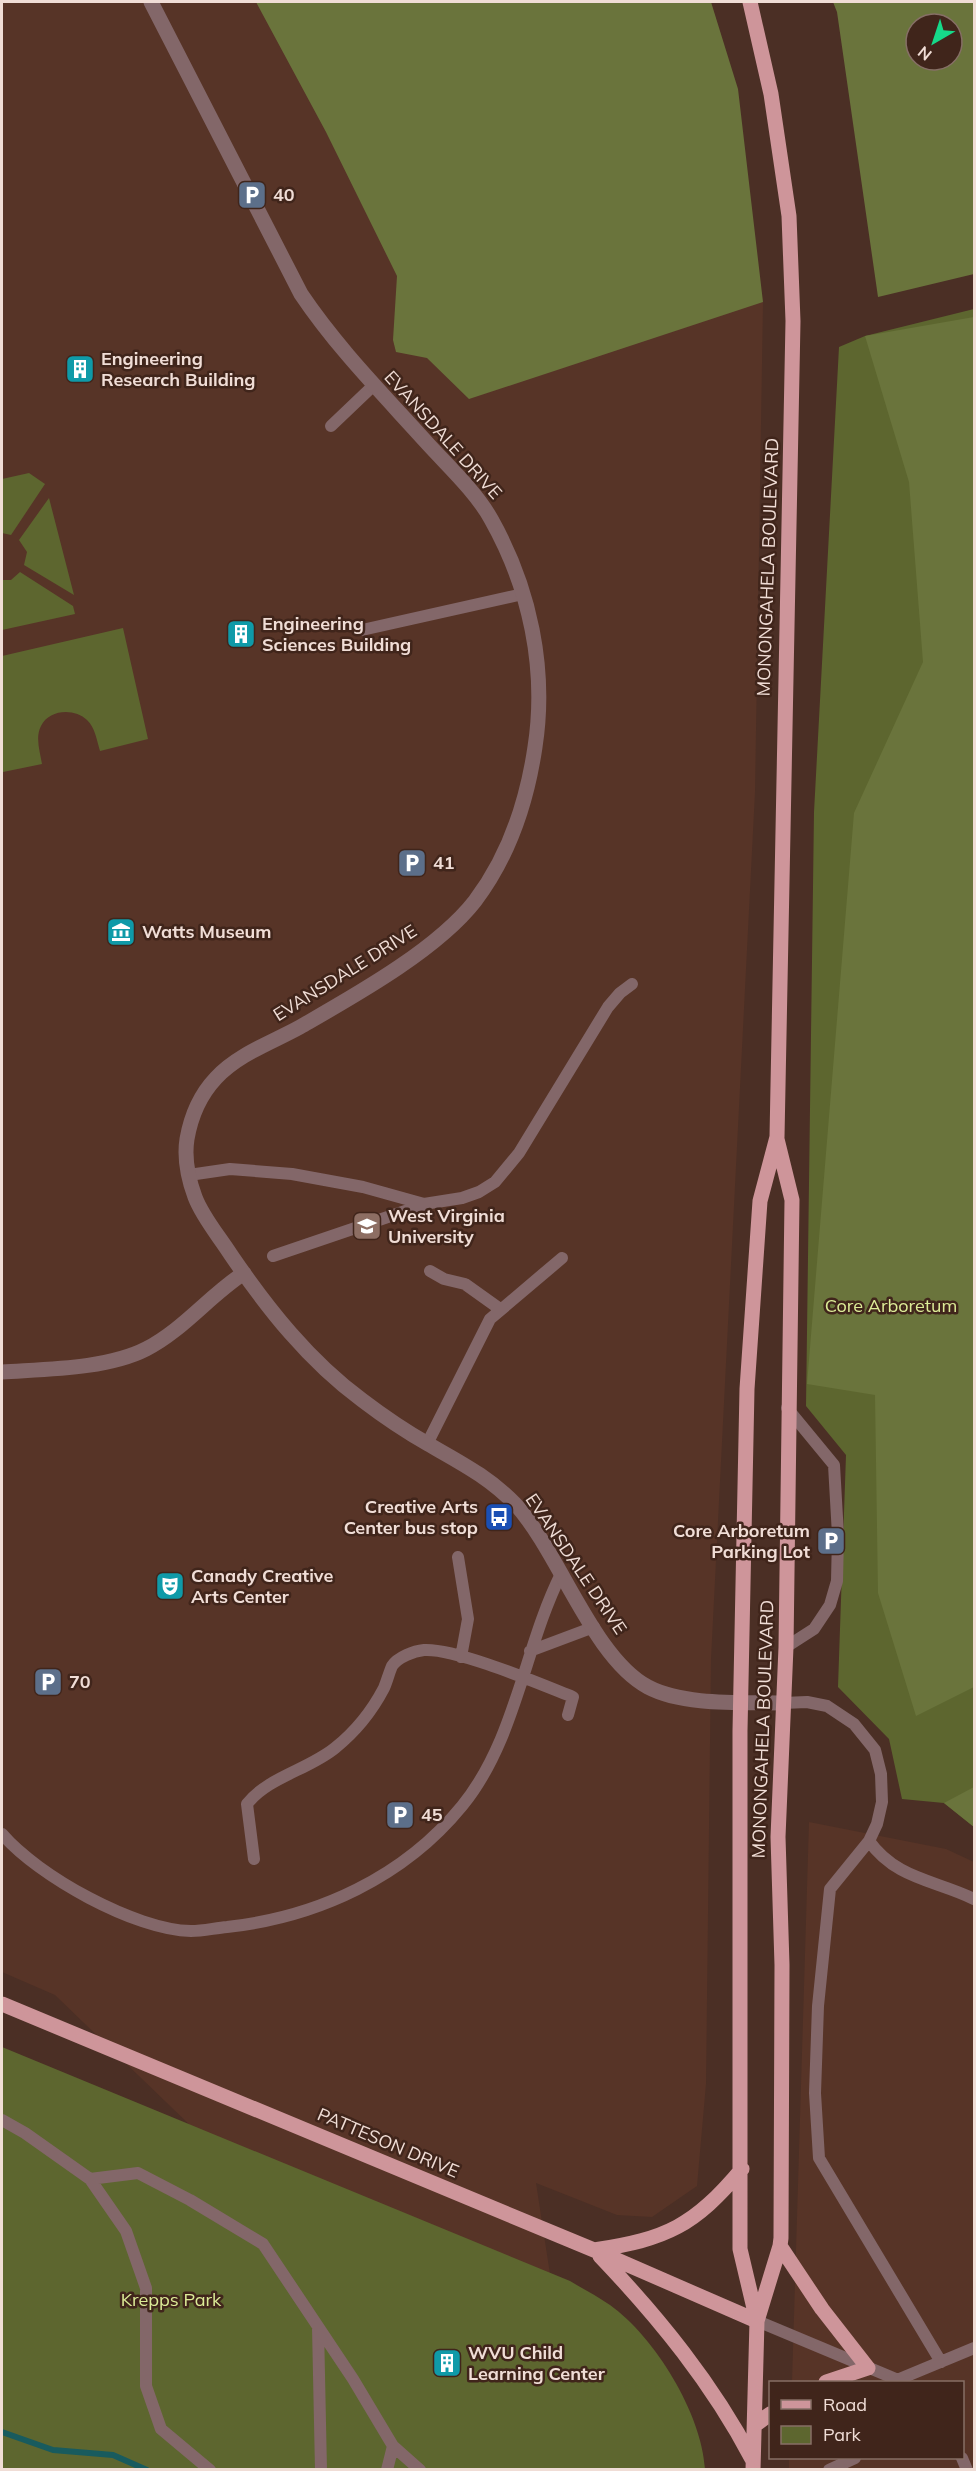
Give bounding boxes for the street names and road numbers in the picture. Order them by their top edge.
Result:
street label: EVANSDALE DRIVE [380,366,507,504]
street label: MONONGAHELA BOULEVARD [751,437,784,697]
street label: EVANSDALE DRIVE [269,919,421,1026]
street label: EVANSDALE DRIVE [521,1489,632,1639]
street label: MONONGAHELA BOULEVARD [746,1599,779,1859]
street label: PATTESON DRIVE [314,2102,462,2183]

